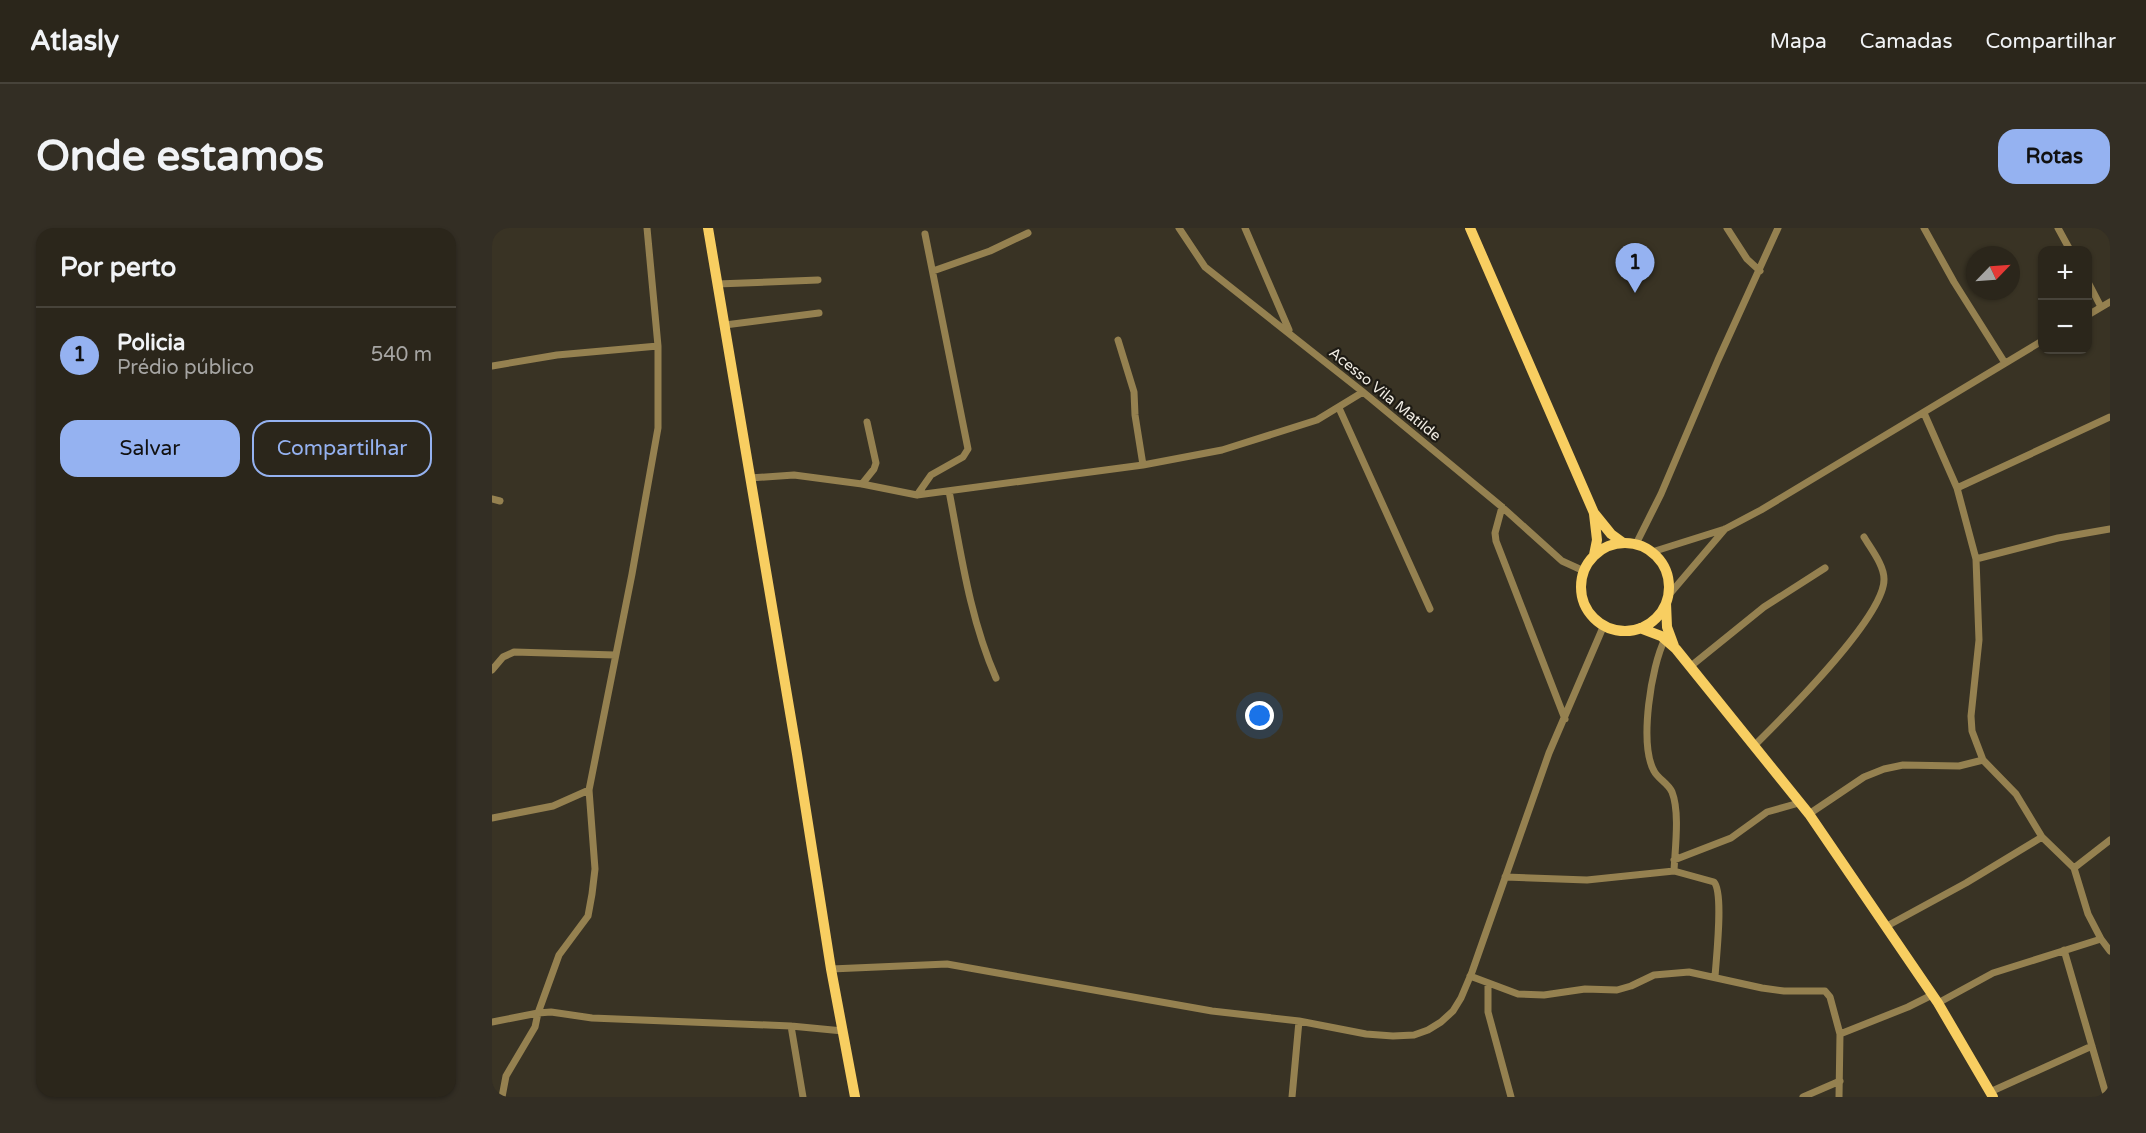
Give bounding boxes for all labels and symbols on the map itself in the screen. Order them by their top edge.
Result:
pin: 1 [1616,244,1654,293]
north arrow [1966,246,2020,300]
street label: Acesso Vila Matilde [1325,343,1445,445]
your location [1245,701,1274,730]

